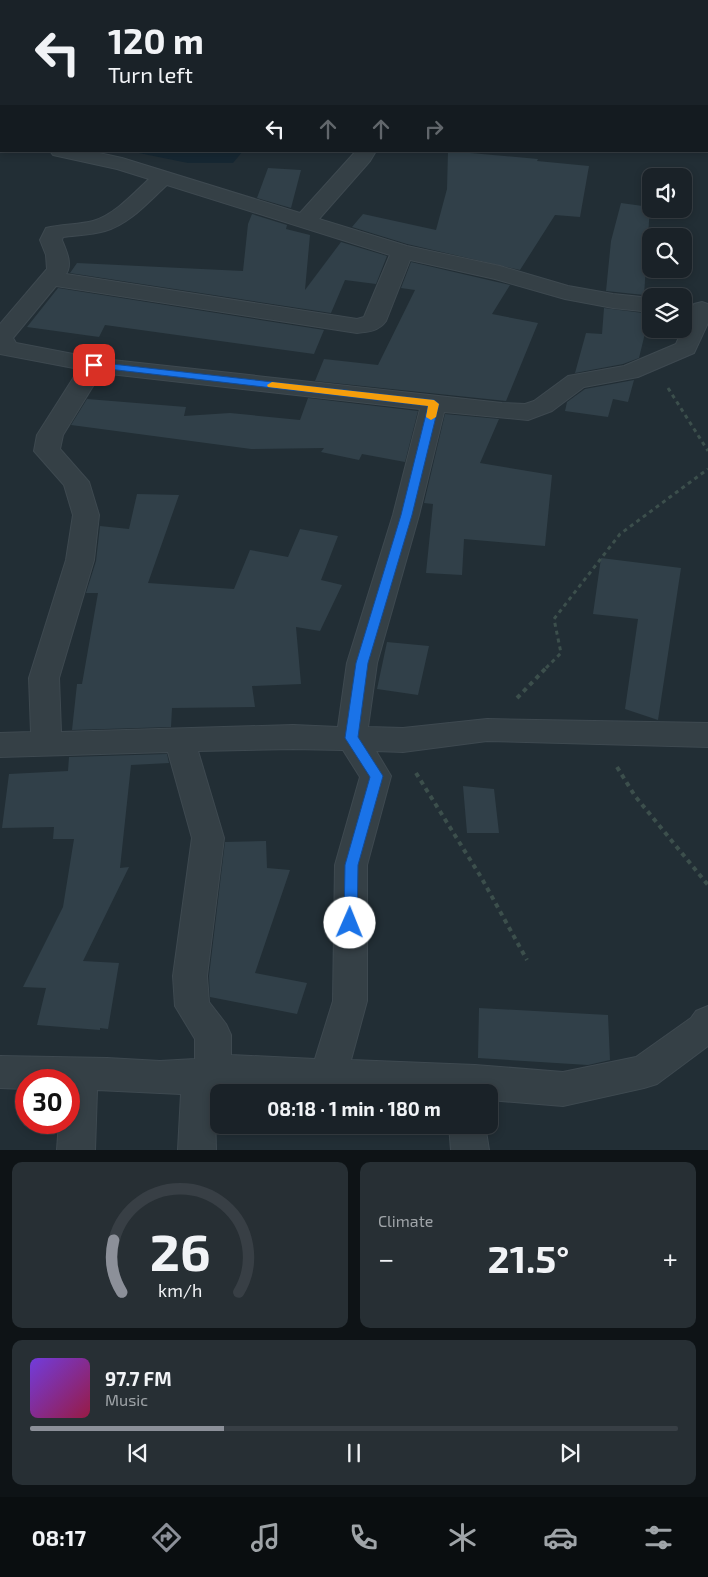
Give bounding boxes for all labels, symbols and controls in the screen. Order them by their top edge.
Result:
text: 120 m [108,19,204,61]
icon: left [25,20,90,85]
text: Turn left [108,61,193,87]
icon: left [261,115,289,143]
icon: ahead [314,115,342,143]
icon: ahead [367,115,395,143]
icon: right [420,115,448,143]
map controls [642,168,692,338]
button: sound [642,168,692,218]
button: search [642,228,692,278]
button: layers [642,288,692,338]
pin [73,344,115,386]
icon: arrive [80,351,108,379]
position arrow [323,896,375,948]
speed limit sign: 30 [15,1069,80,1134]
text: 08:18 · 1 min · 180 m [267,1097,441,1120]
text: Climate [378,1211,433,1230]
text: 26 [150,1219,210,1281]
text: 21.5° [488,1235,569,1281]
text: − [378,1241,394,1275]
text: + [663,1241,678,1275]
text: km/h [158,1279,202,1301]
text: 97.7 FM [105,1367,172,1390]
text: Music [105,1390,148,1409]
icon: previous [124,1439,152,1467]
icon: pause [340,1439,368,1467]
icon: next [556,1439,584,1467]
icon: directions [149,1520,184,1555]
icon: music [248,1520,283,1555]
icon: phone [346,1520,381,1555]
icon: climate [445,1520,480,1555]
icon: car [543,1520,578,1555]
icon: filters [641,1520,676,1555]
text: 08:17 [32,1524,86,1550]

